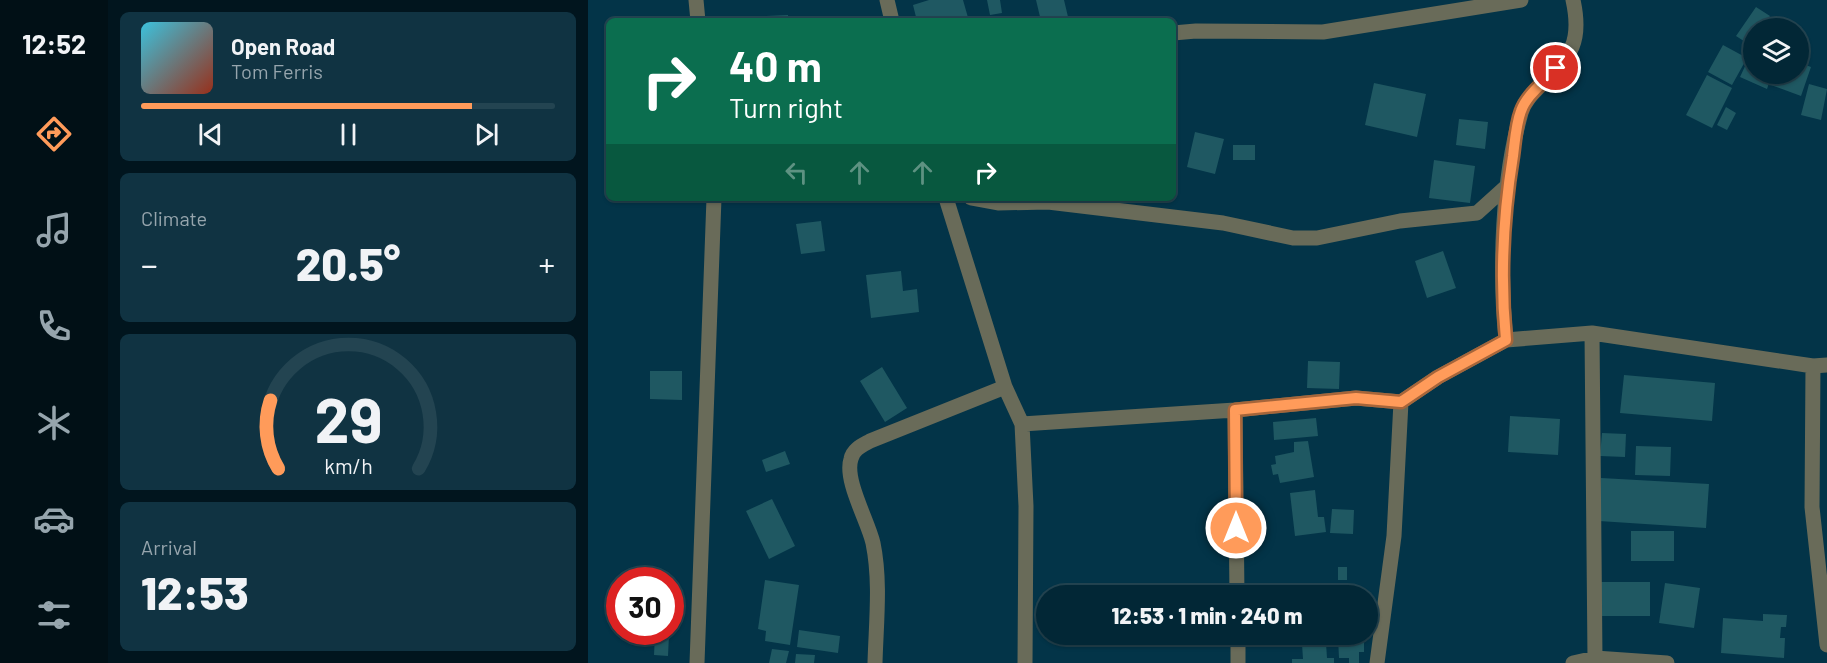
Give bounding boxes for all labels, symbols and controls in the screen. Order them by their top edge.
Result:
map controls [1743,18,1809,84]
button: layers [1743,18,1809,84]
text: 12:52 [22,27,86,59]
text: Open Road [231,33,335,59]
text: 40 m [729,40,822,90]
icon: right [630,42,708,120]
pin [1530,42,1581,93]
icon: arrive [1539,51,1572,84]
text: Tom Ferris [231,59,323,83]
text: Turn right [729,91,843,123]
icon: directions [33,113,75,155]
icon: previous [194,118,227,151]
icon: pause [332,118,365,151]
icon: next [470,118,503,151]
icon: left [780,156,813,189]
icon: ahead [843,156,876,189]
icon: ahead [906,156,939,189]
icon: right [969,156,1002,189]
text: Climate [141,206,207,230]
icon: music [33,209,75,251]
text: 20.5° [296,236,400,290]
text: − [141,244,158,284]
text: + [539,244,555,284]
icon: phone [33,305,75,347]
text: 29 [314,381,382,455]
icon: climate [33,402,75,444]
text: km/h [324,453,372,478]
position arrow [1204,496,1268,560]
icon: car [33,498,75,540]
text: Arrival [141,535,197,559]
text: 12:53 [141,565,249,619]
speed limit sign: 30 [606,567,684,645]
icon: filters [33,594,75,636]
text: 12:53 · 1 min · 240 m [1112,602,1302,628]

